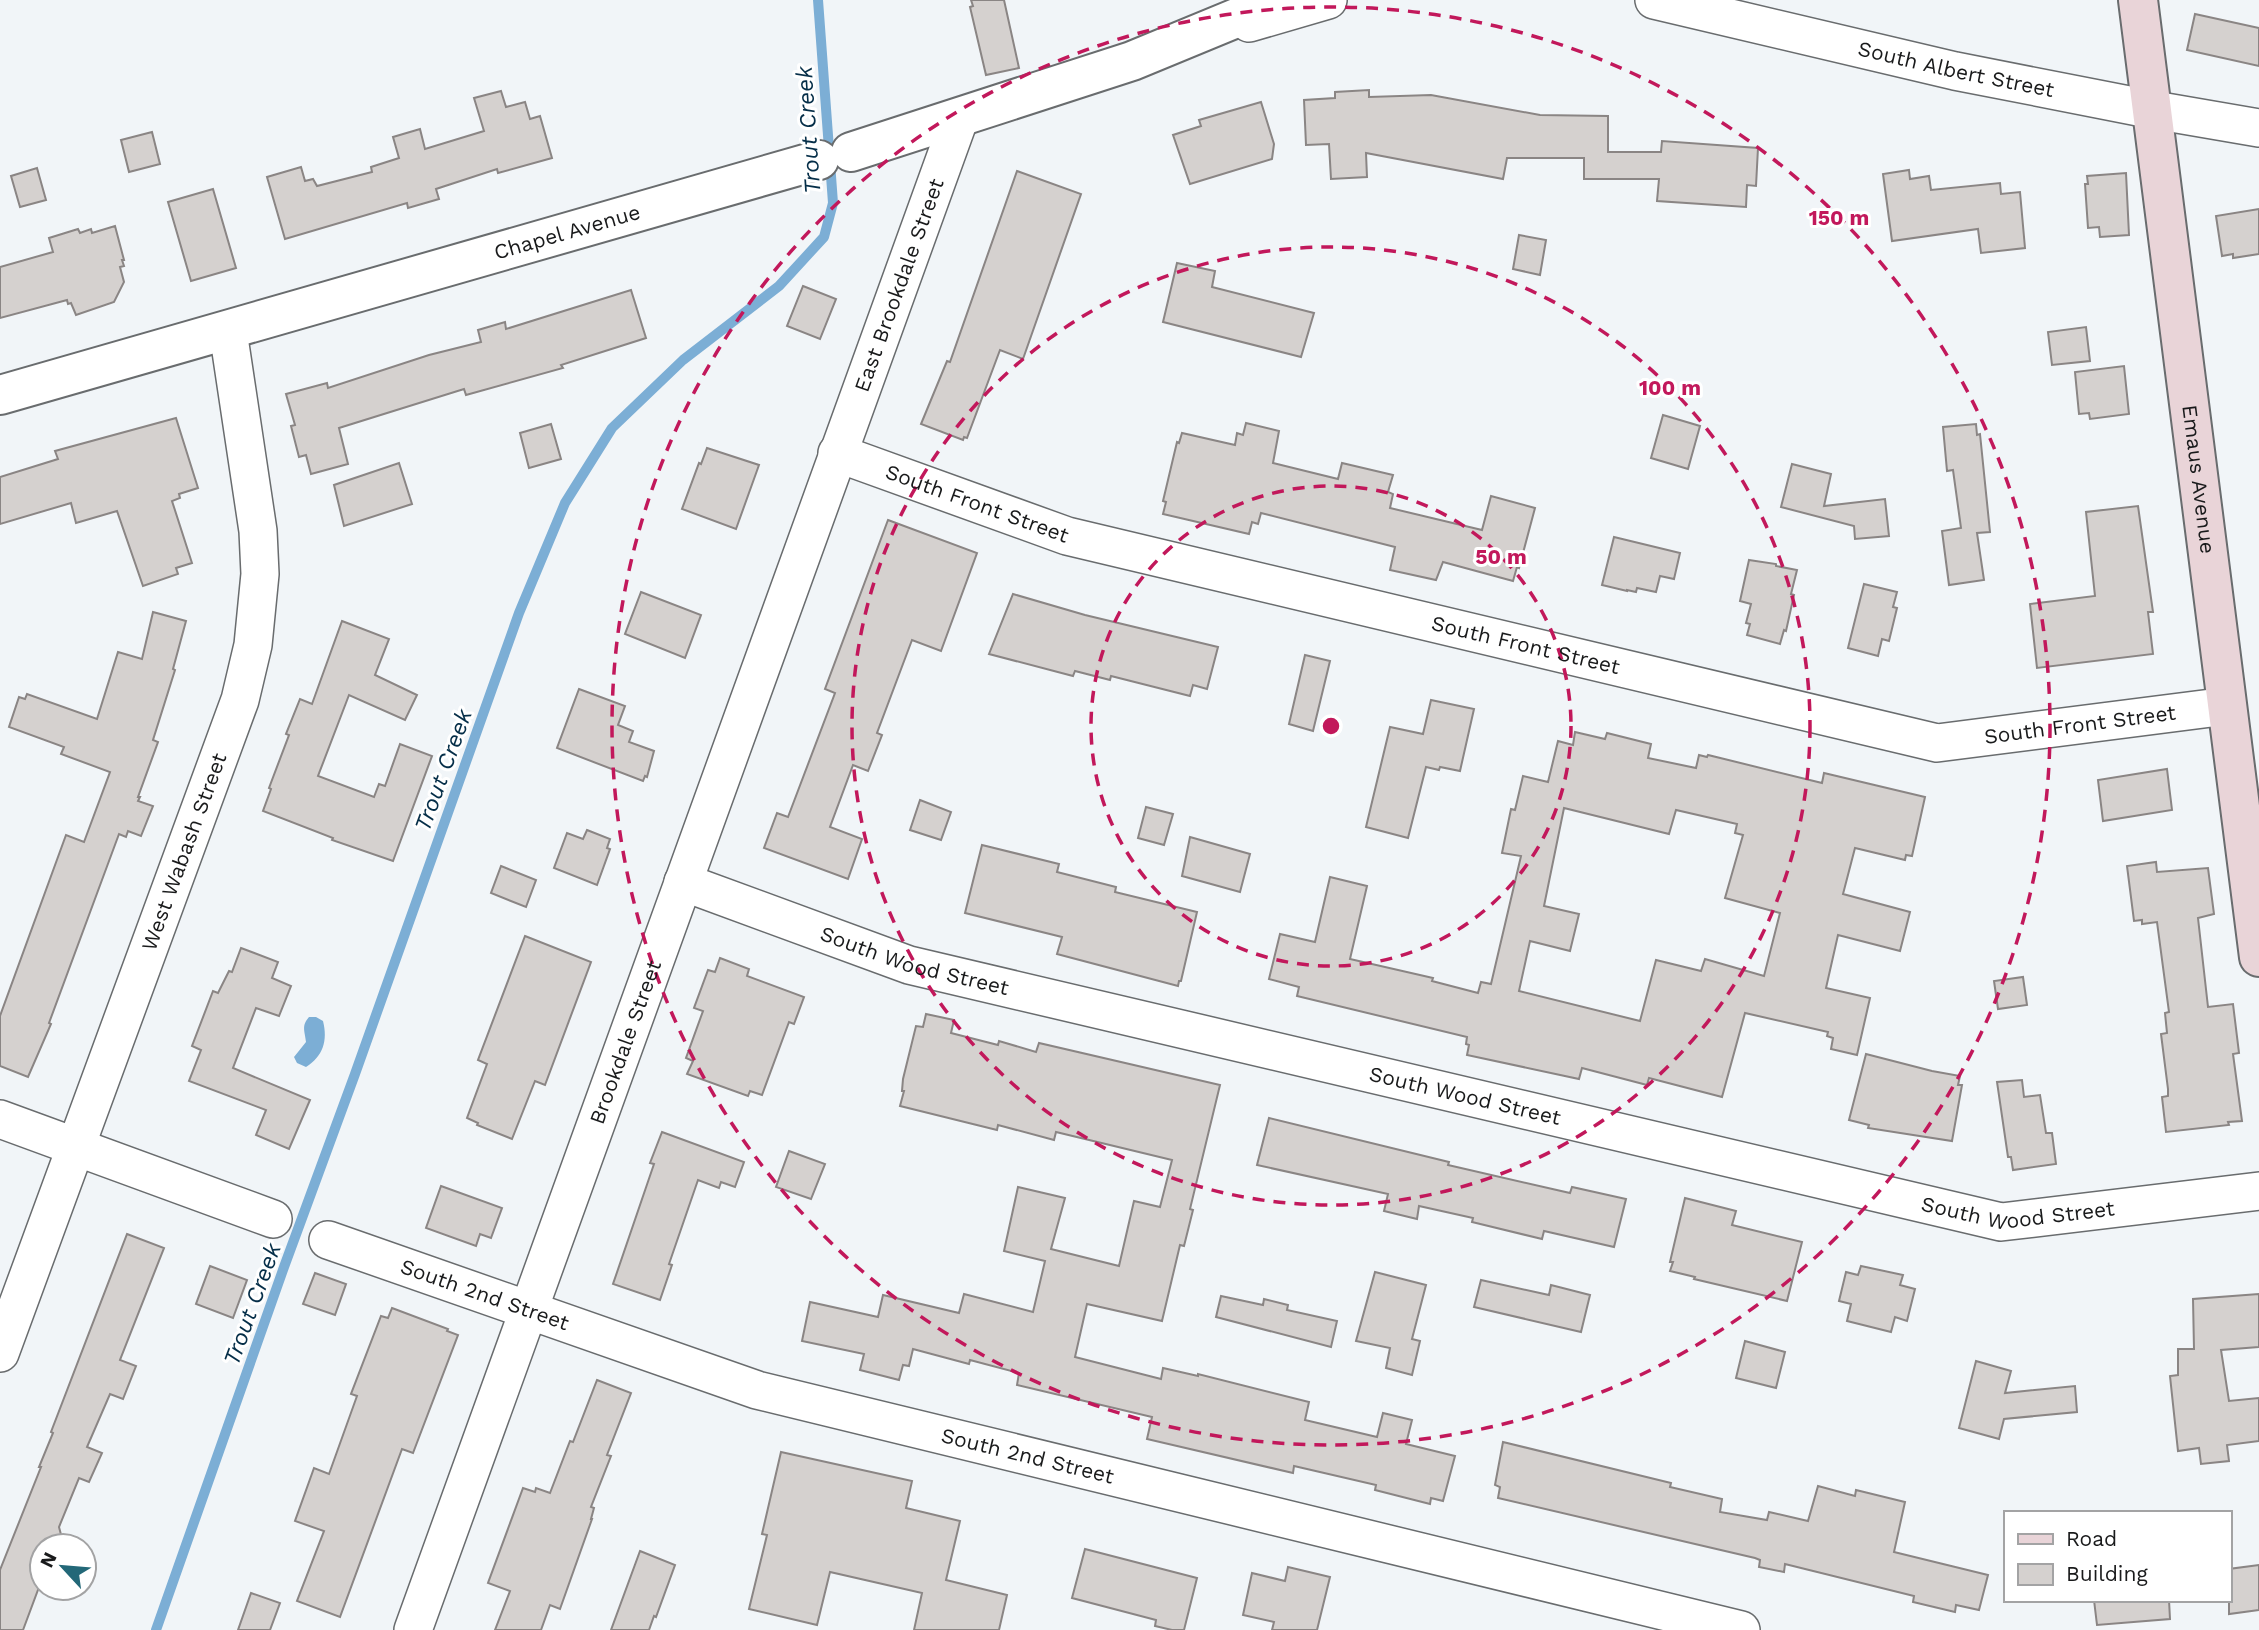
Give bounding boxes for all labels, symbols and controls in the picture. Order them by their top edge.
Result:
street label: South Albert Street [1856,36,2057,102]
water label: Trout Creek [790,64,826,195]
street label: East Brookdale Street [849,175,949,395]
street label: Chapel Avenue [491,199,643,265]
text: 150 m [1809,205,1869,230]
text: 100 m [1639,375,1701,400]
street label: Emaus Avenue [2177,403,2221,555]
street label: South Front Street [882,459,1072,548]
text: 50 m [1475,544,1527,569]
street label: South Front Street [1429,610,1623,679]
street label: South Front Street [1983,700,2177,749]
water label: Trout Creek [409,704,478,835]
centre of rings [1319,714,1343,738]
street label: West Wabash Street [136,749,232,954]
street label: South Wood Street [817,921,1012,1000]
street label: Brookdale Street [584,956,666,1128]
street label: South Wood Street [1367,1061,1564,1130]
street label: South Wood Street [1919,1191,2116,1235]
water label: Trout Creek [218,1238,287,1369]
street label: South 2nd Street [397,1253,573,1335]
street label: South 2nd Street [939,1422,1117,1489]
legend [2004,1511,2231,1602]
text: Road [2066,1526,2117,1551]
north arrow [28,1532,98,1602]
text: N [35,1548,62,1571]
text: Building [2066,1561,2148,1586]

